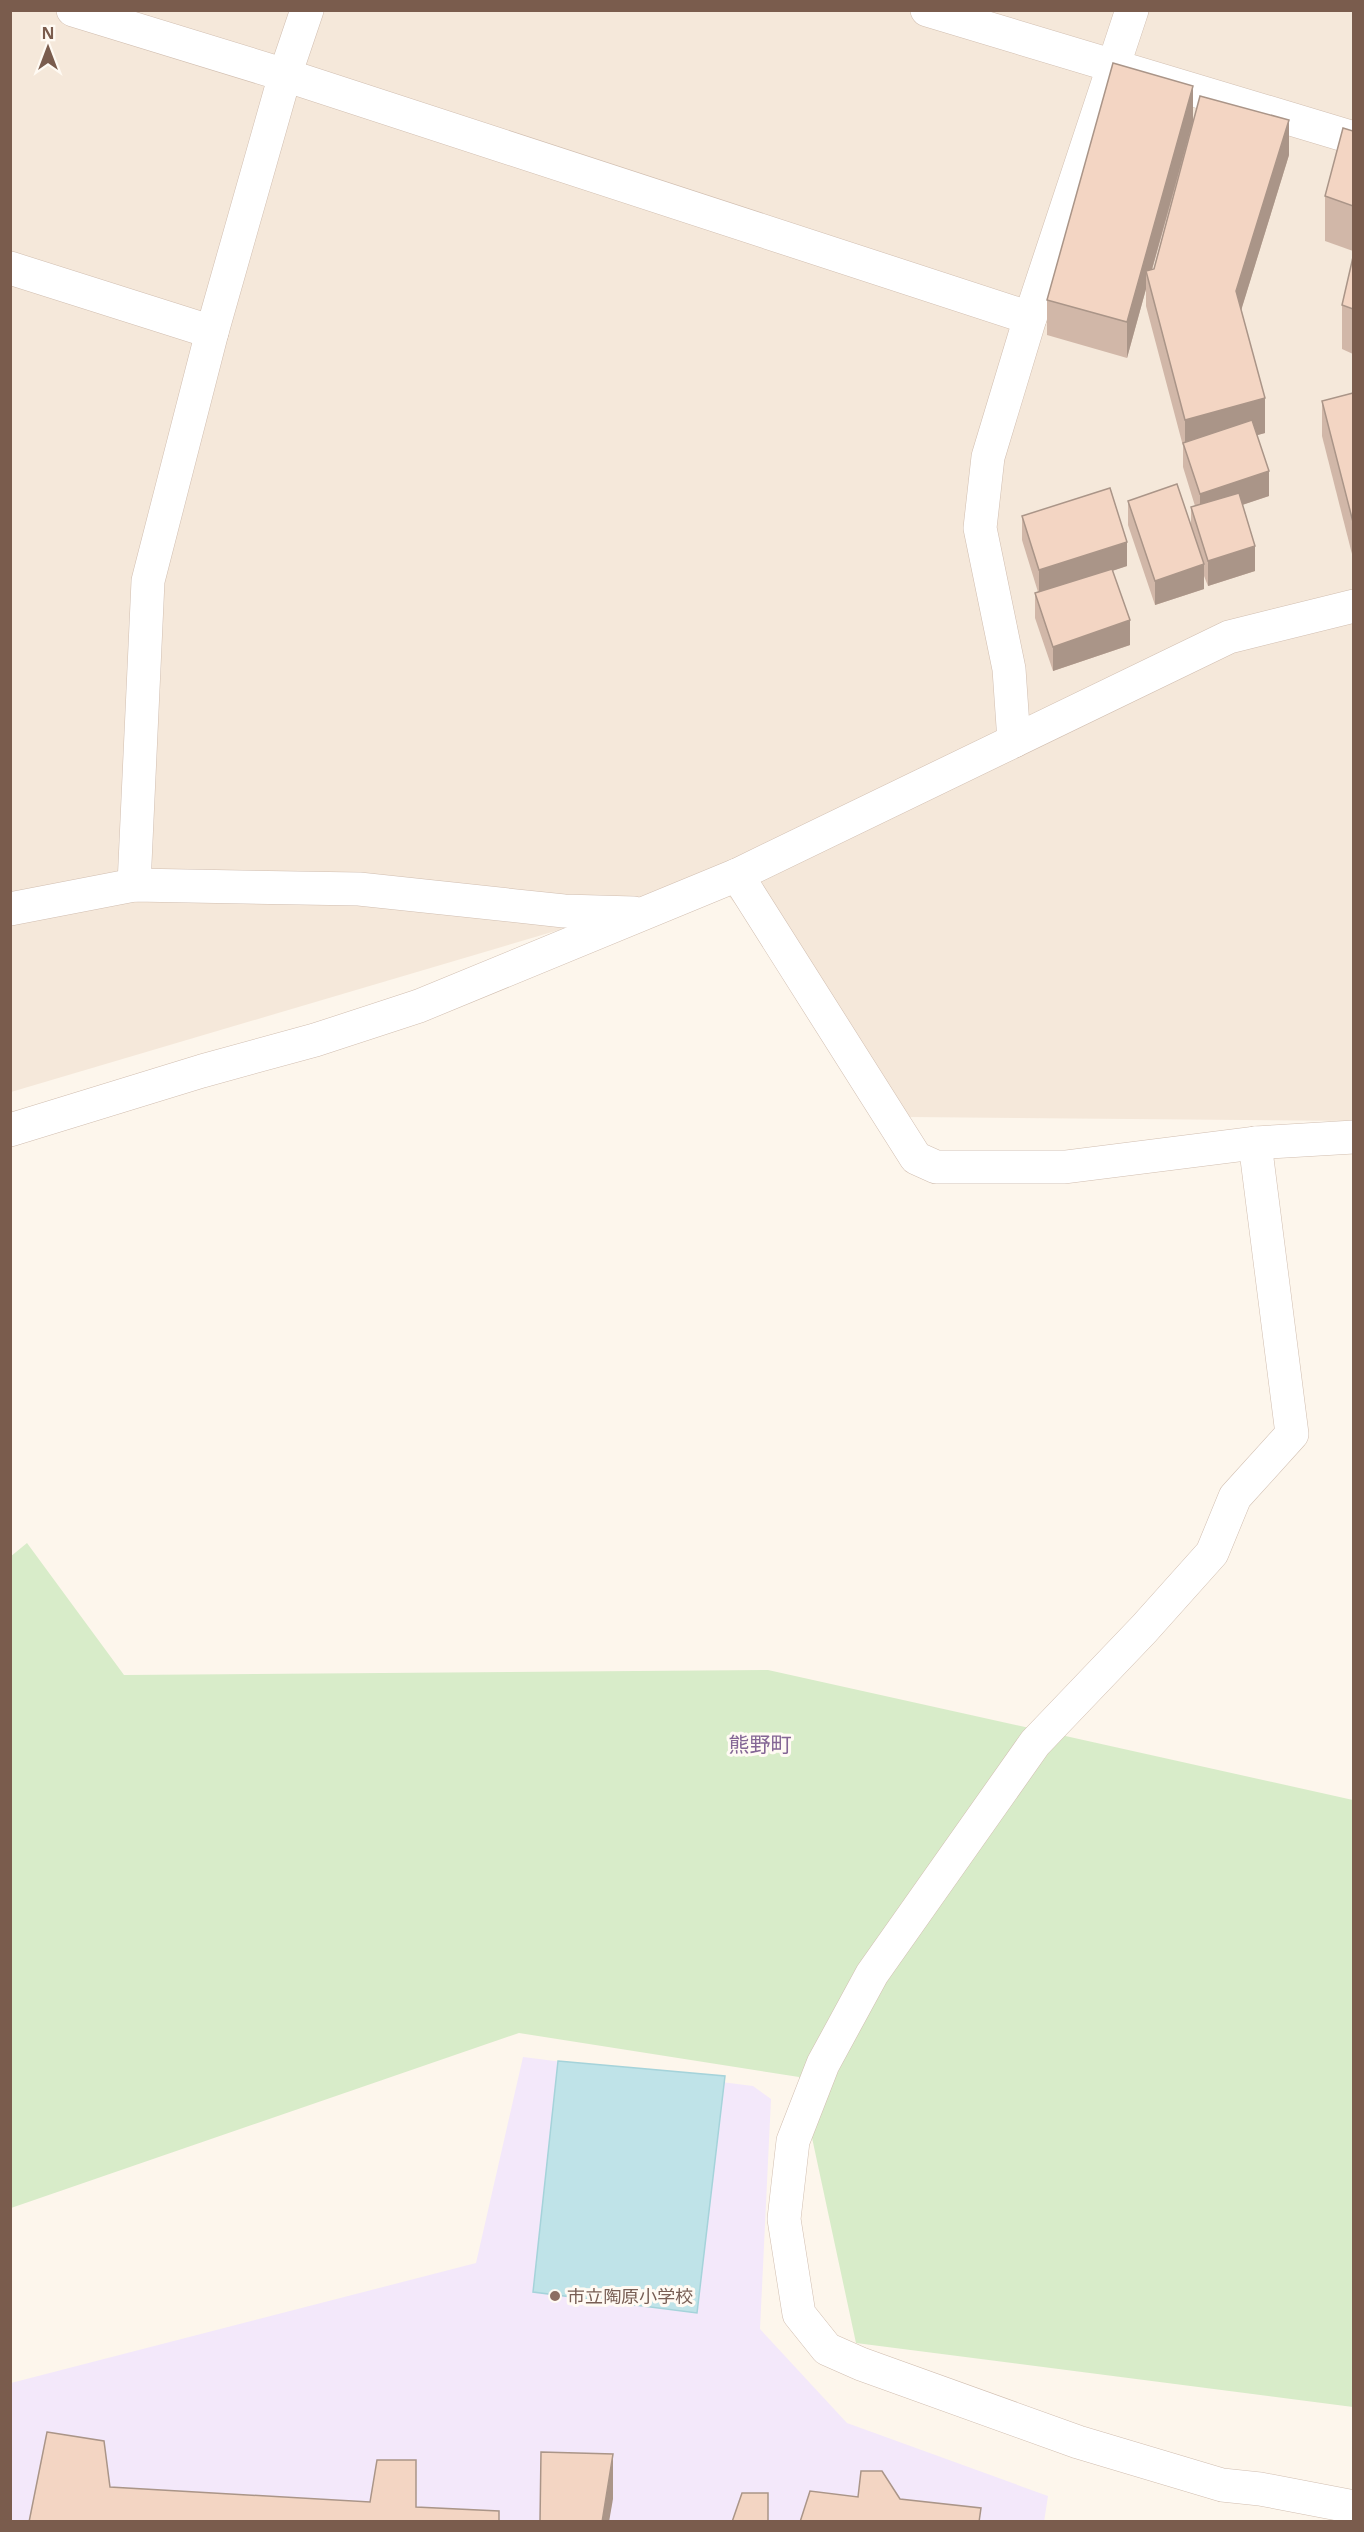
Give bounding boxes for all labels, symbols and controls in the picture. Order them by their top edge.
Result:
north arrow [18,18,78,78]
text: N [41,22,55,44]
district label: 熊野町 [729,1730,792,1758]
place label: 市立陶原小学校 [567,2284,693,2308]
marker: 市立陶原小学校 [548,2289,562,2303]

